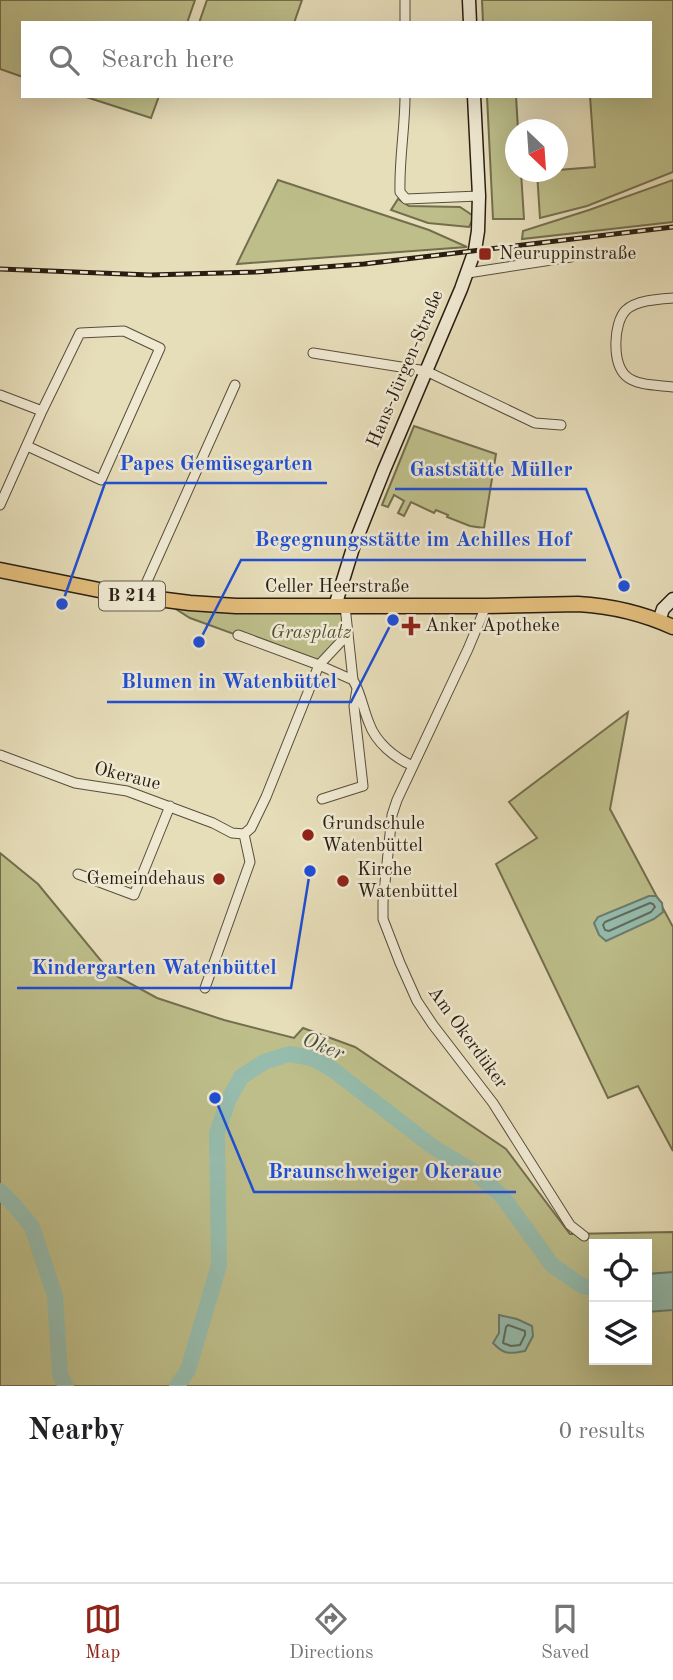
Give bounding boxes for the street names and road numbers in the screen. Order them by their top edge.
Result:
street label: Hans-Jürgen-Straße [364,288,448,450]
street label: Celler Heerstraße [265,578,409,597]
road number: B 214 [99,582,165,610]
street label: Okeraue [92,760,162,794]
street label: Am Okerdüker [424,983,510,1093]

